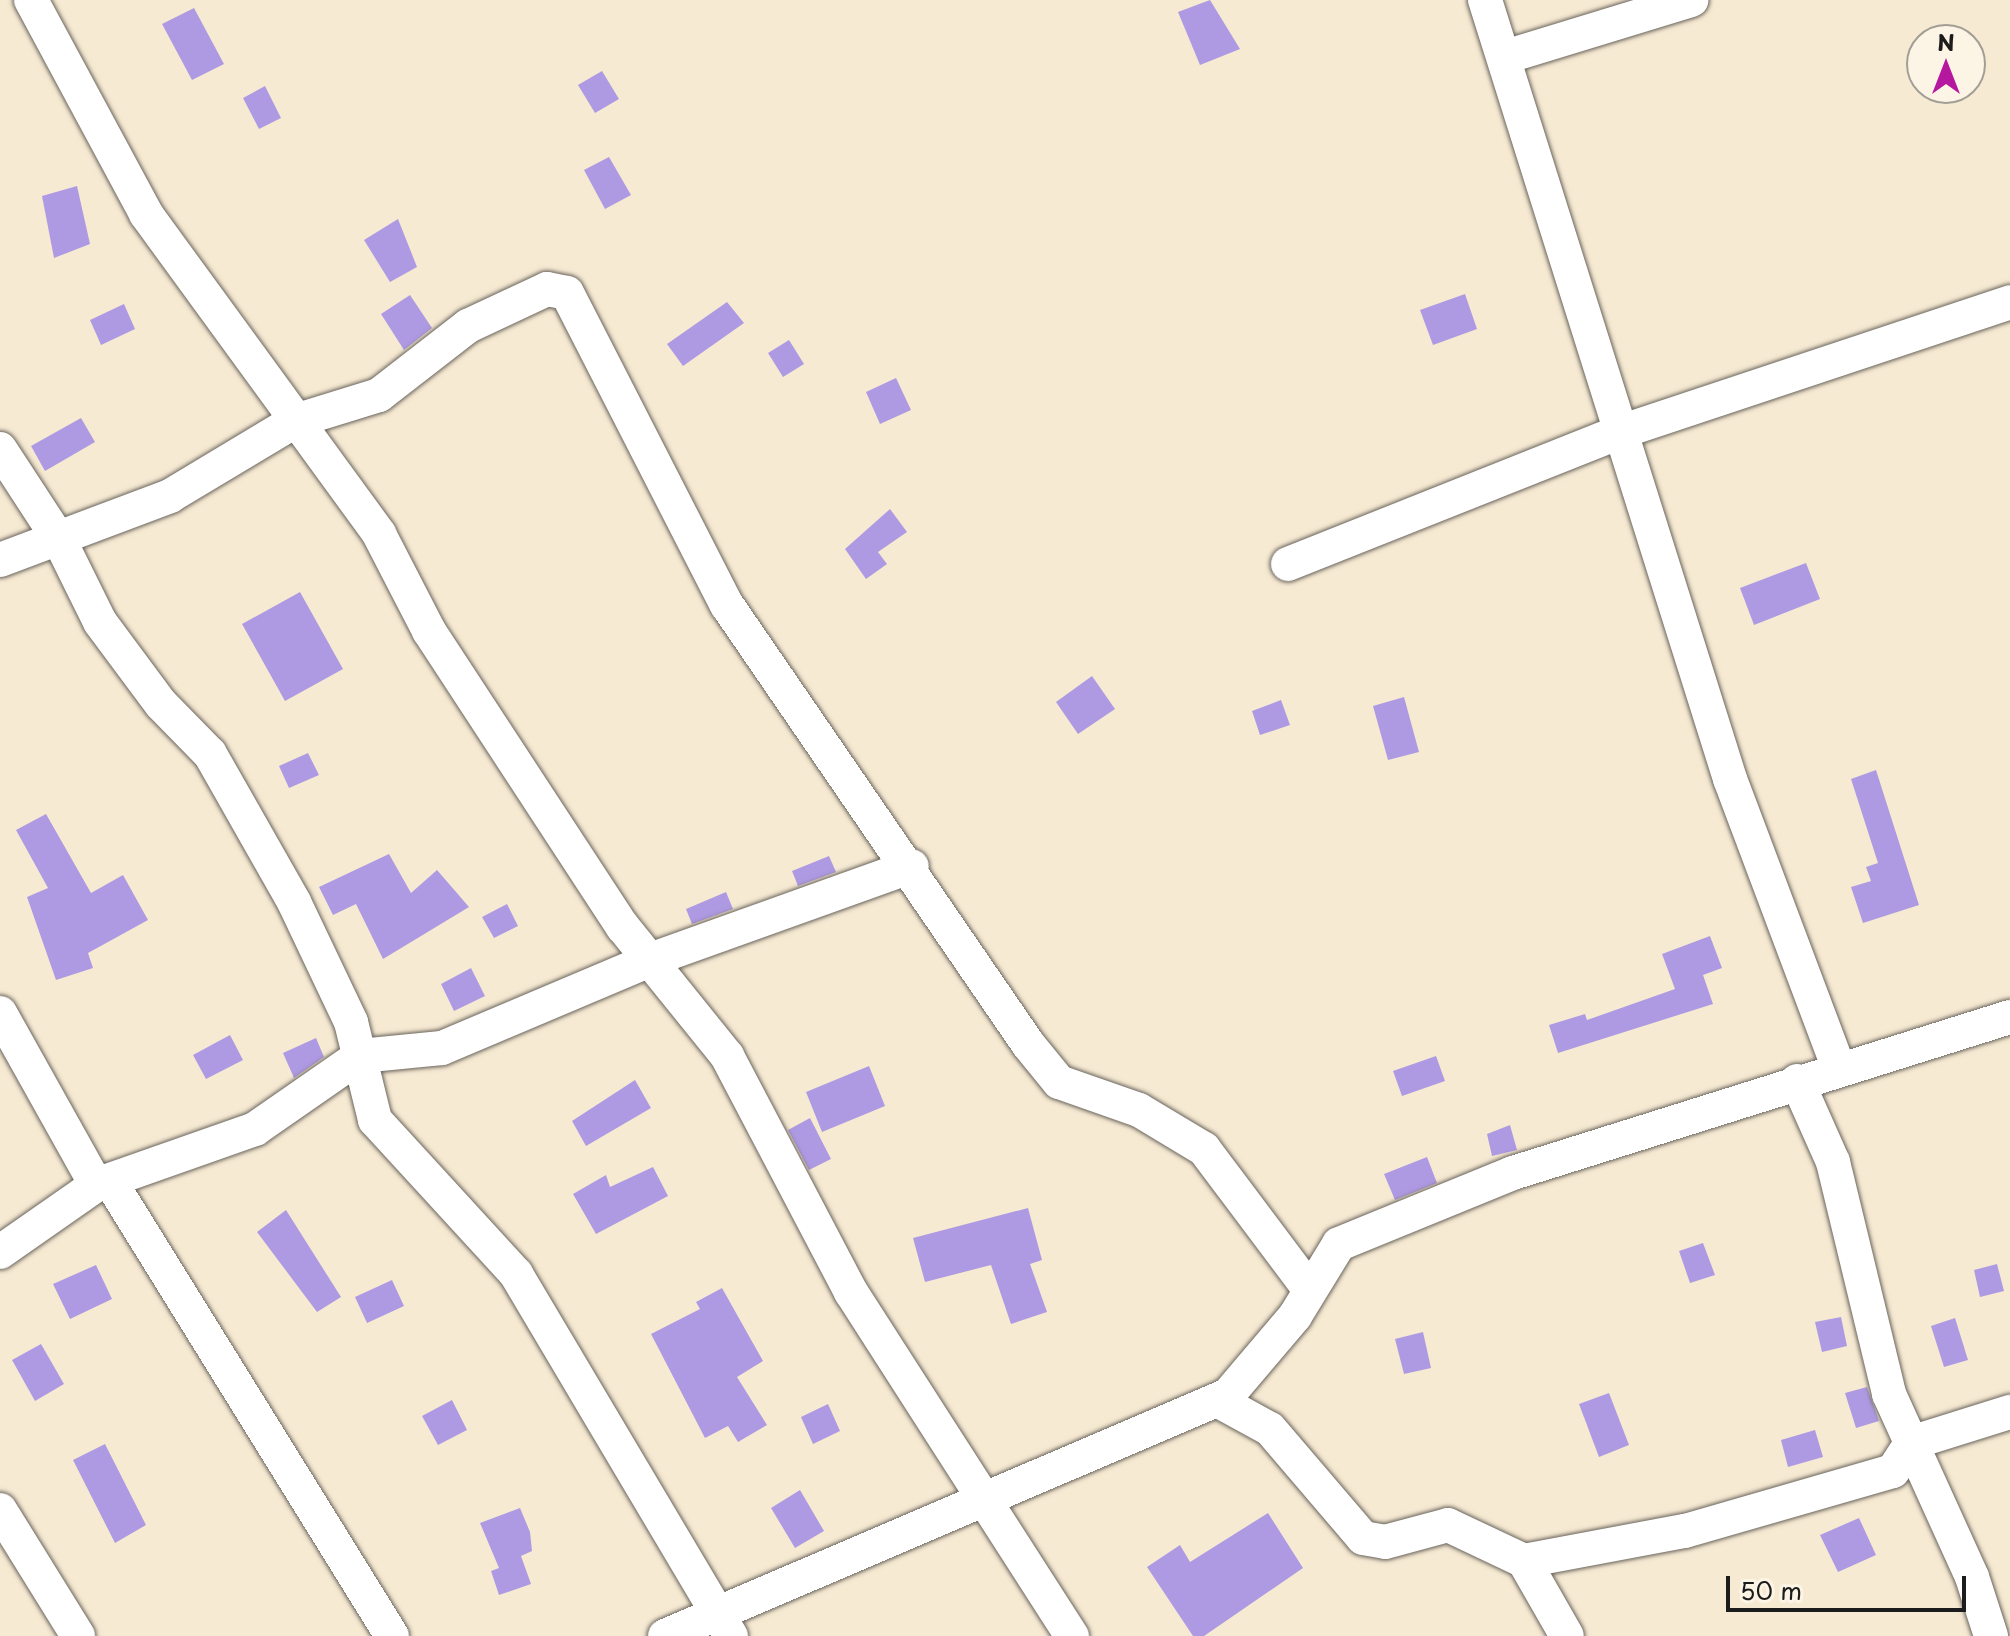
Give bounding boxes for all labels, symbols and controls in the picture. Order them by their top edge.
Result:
north arrow [1906,24,1986,104]
text: N [1937,25,1955,58]
scale bar [1730,1560,1970,1610]
text: 50 m [1740,1572,1802,1608]

